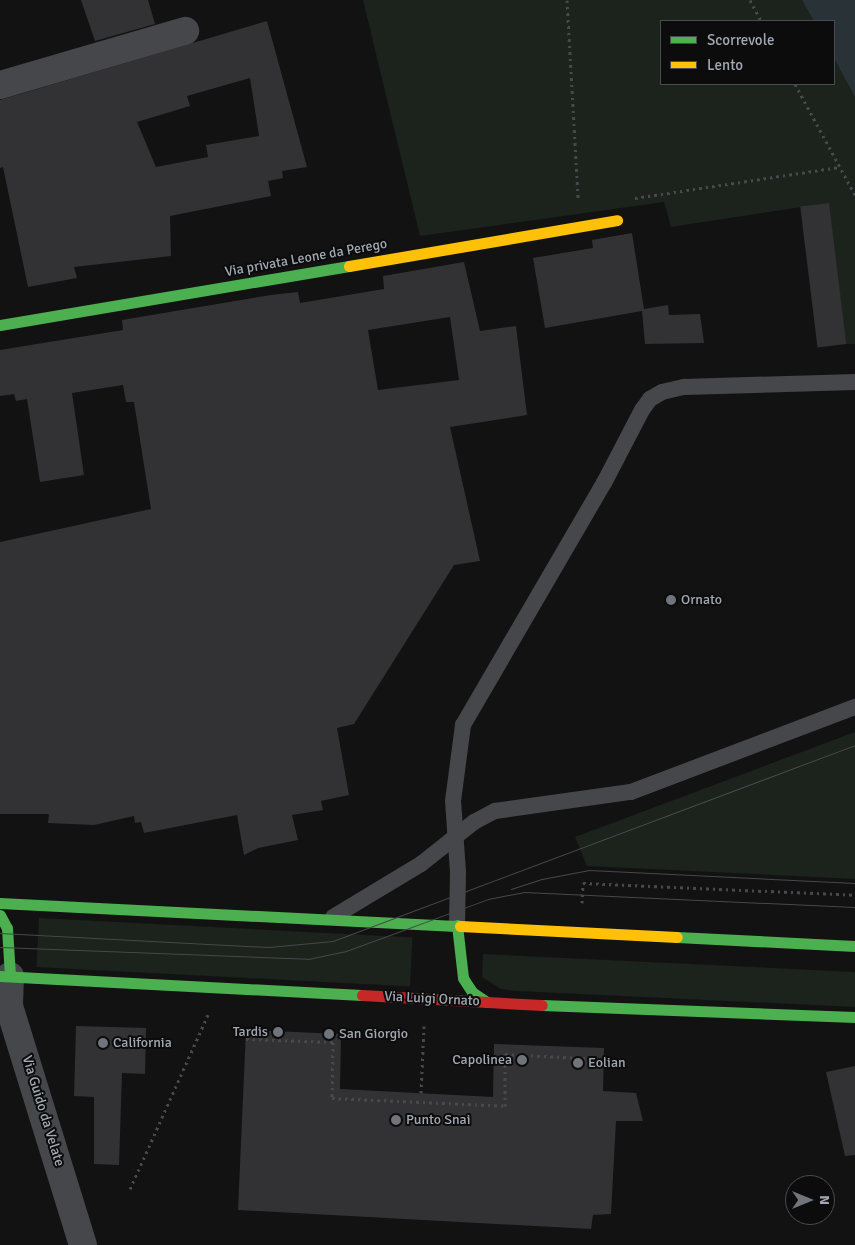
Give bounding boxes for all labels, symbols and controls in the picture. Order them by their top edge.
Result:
legend [660,20,835,85]
text: Scorrevole [707,31,774,49]
text: Lento [707,56,743,74]
street label: Via privata Leone da Perego [224,235,388,281]
place label: Ornato [681,592,722,608]
marker: Ornato [665,594,677,606]
street label: Via Luigi Ornato [384,988,480,1010]
place label: Tardis [233,1024,268,1040]
marker: Tardis [272,1026,284,1038]
place label: San Giorgio [339,1026,408,1042]
marker: San Giorgio [323,1028,335,1040]
place label: California [113,1035,172,1051]
marker: California [97,1037,109,1049]
place label: Capolinea [452,1052,512,1068]
street label: Via Guido da Velate [18,1054,68,1168]
marker: Capolinea [516,1054,528,1066]
place label: Eolian [588,1055,626,1071]
marker: Eolian [572,1057,584,1069]
place label: Punto Snai [406,1112,471,1128]
marker: Punto Snai [390,1114,402,1126]
north arrow [785,1175,835,1225]
text: N [816,1195,833,1205]

